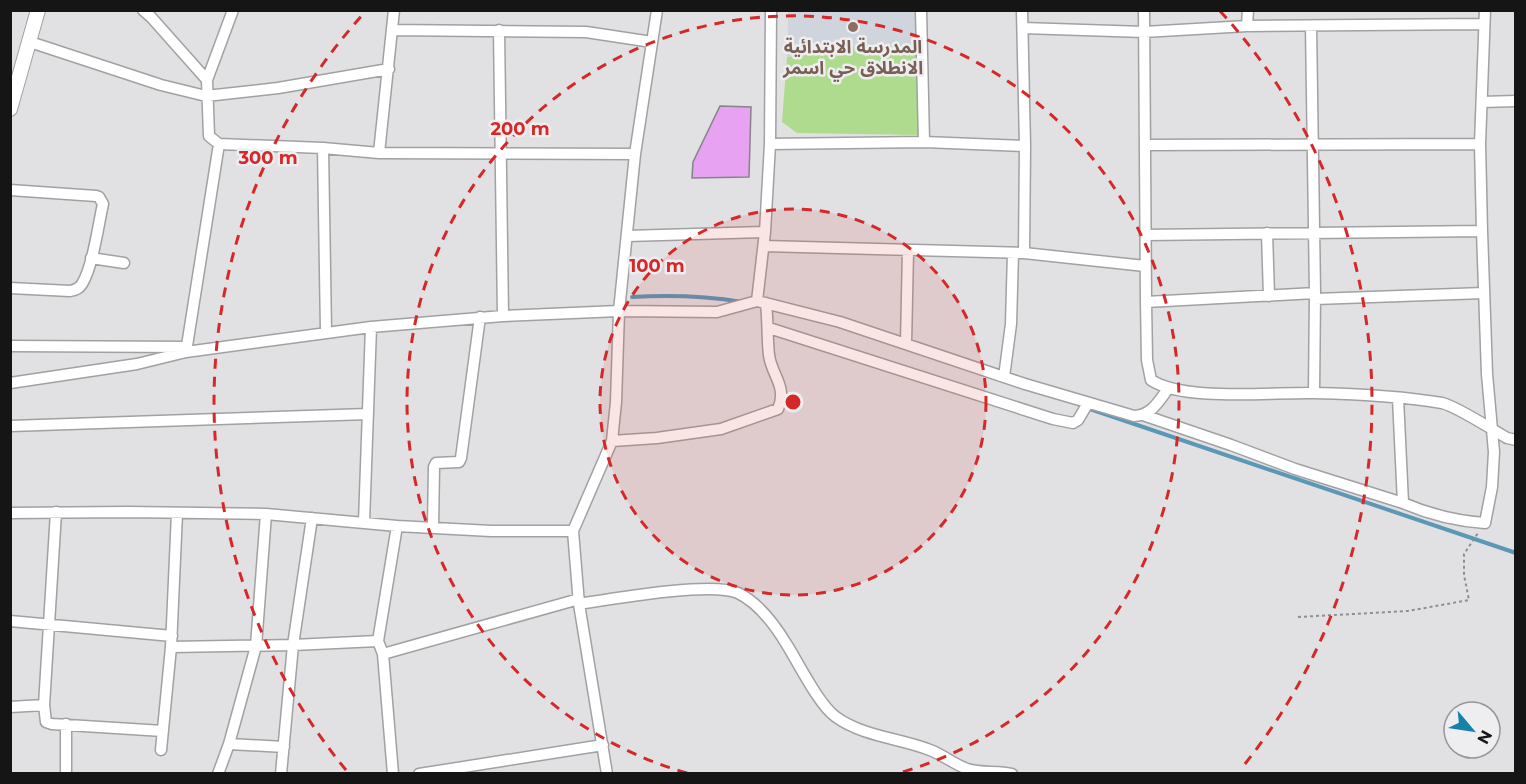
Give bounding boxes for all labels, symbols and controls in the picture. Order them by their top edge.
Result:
marker: المدرسة الابتدائية الانطلاق حي اسمر [846,20,860,34]
place label: المدرسة الابتدائية الانطلاق حي اسمر [782,36,923,82]
text: 200 m [490,118,550,140]
text: 300 m [237,147,298,169]
text: 100 m [629,255,685,277]
centre of rings [783,392,803,412]
north arrow [1442,700,1502,760]
text: N [1473,727,1496,747]

